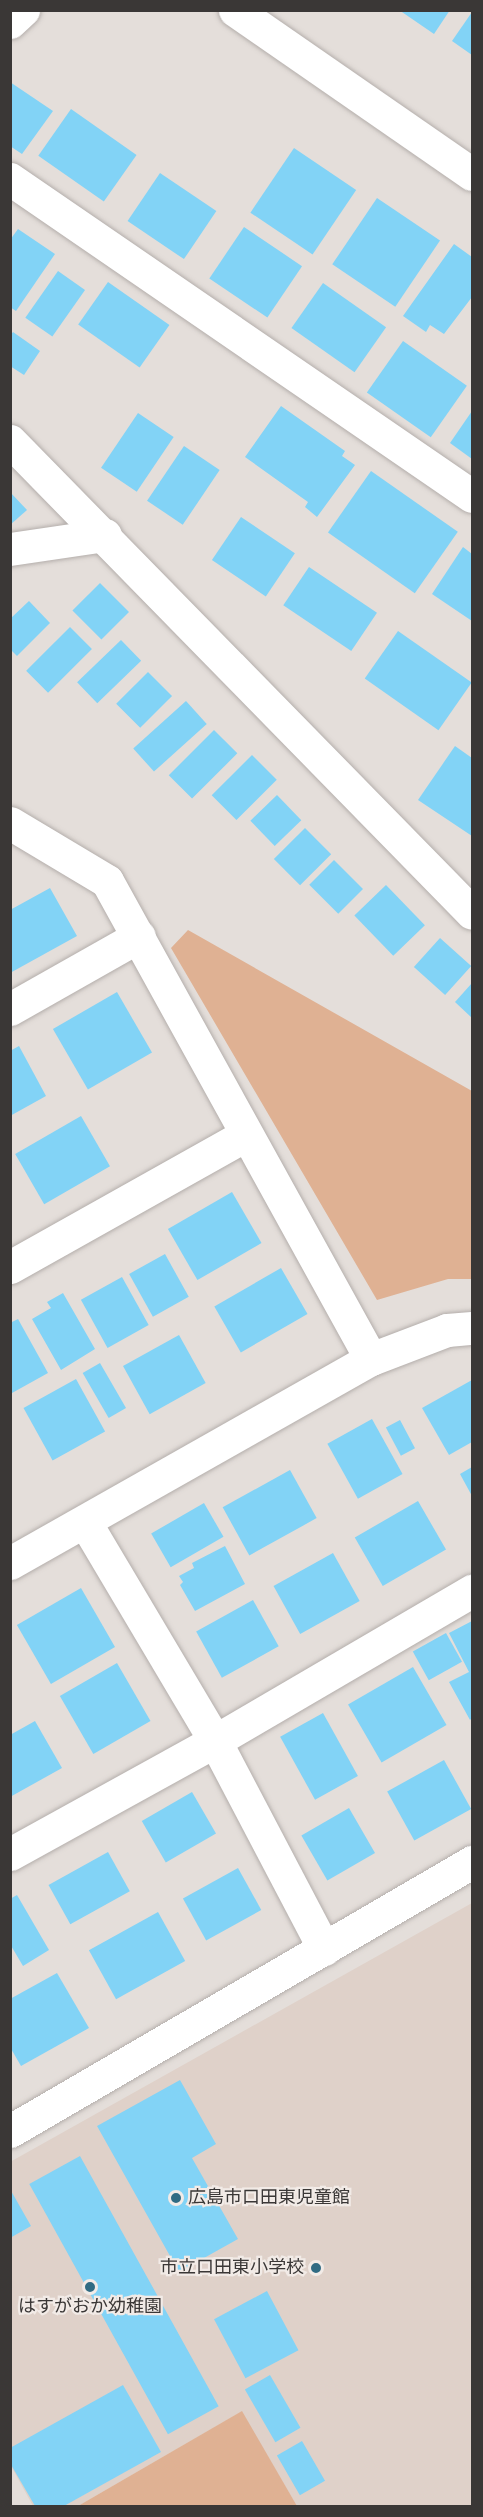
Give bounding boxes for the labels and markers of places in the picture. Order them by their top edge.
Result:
place label: 広島市口田東児童館 [188,2187,350,2209]
marker: 広島市口田東児童館 [169,2191,183,2205]
place label: 市立口田東小学校 [160,2257,304,2279]
marker: 市立口田東小学校 [309,2261,323,2275]
marker: はすがおか幼稚園 [83,2280,97,2294]
place label: はすがおか幼稚園 [18,2296,162,2318]

